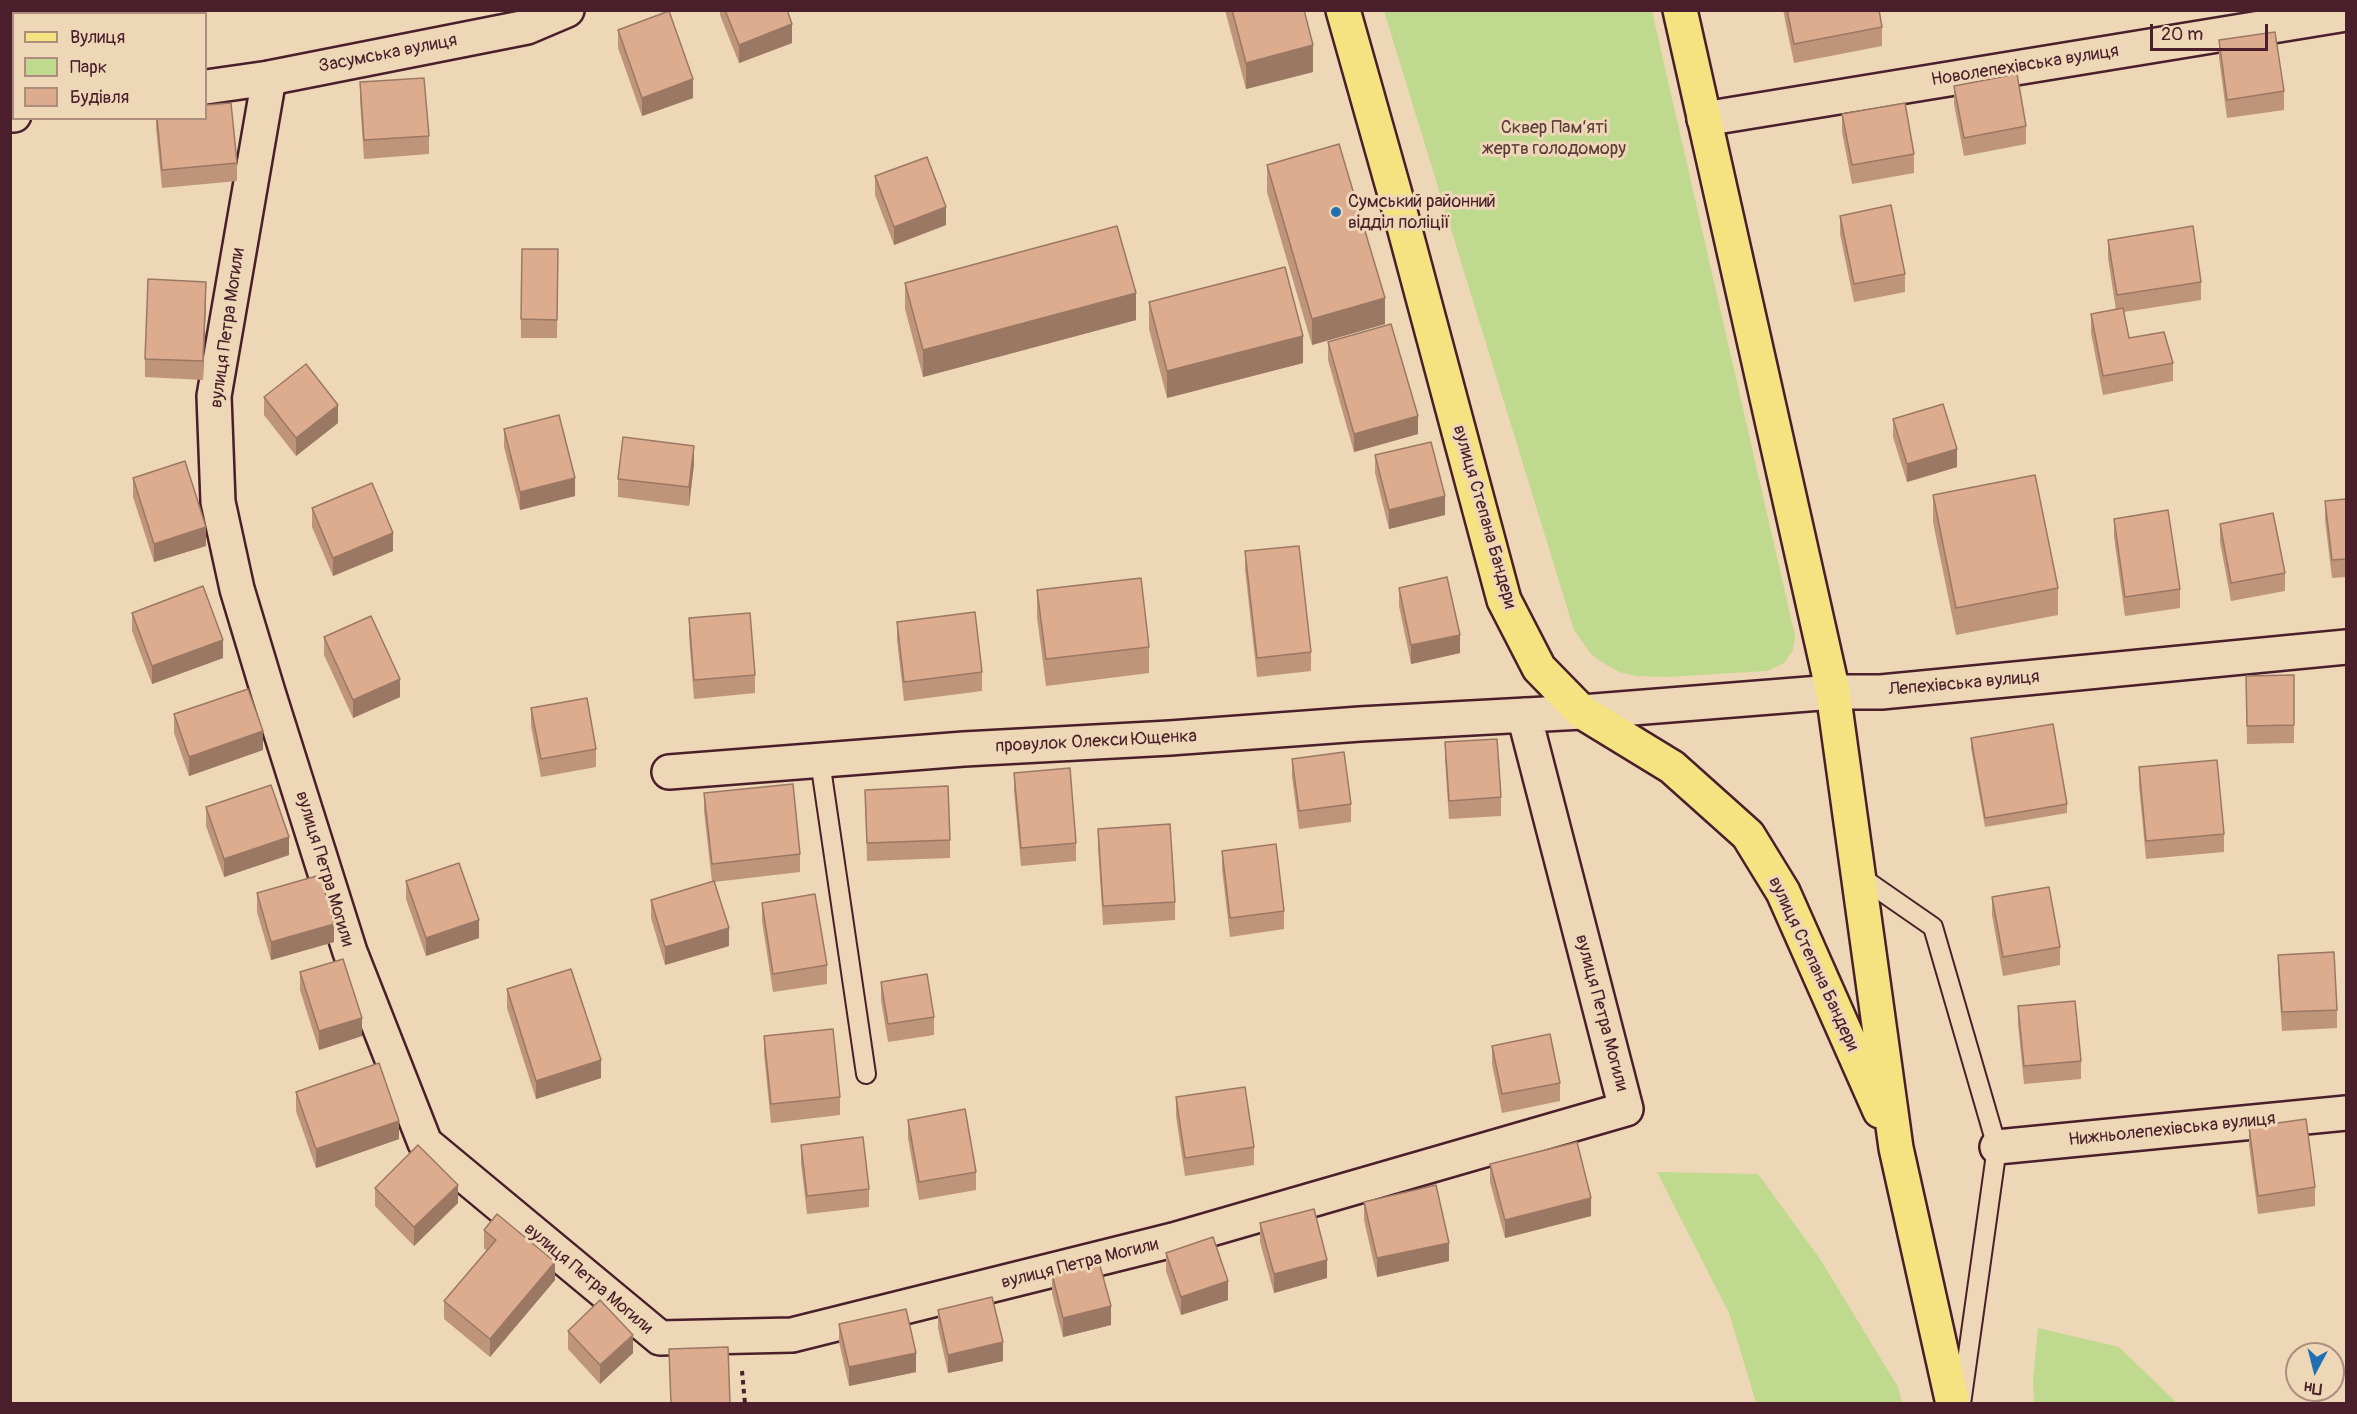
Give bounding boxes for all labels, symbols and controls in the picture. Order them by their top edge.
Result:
legend [12,12,207,120]
scale bar [2153,12,2272,50]
text: 20 m [2161,23,2203,46]
text: Вулиця [70,26,125,49]
street label: Засумська вулиця [317,30,459,78]
street label: Новолепехівська вулиця [1930,40,2120,92]
text: Парк [70,56,107,79]
text: Будівля [70,86,129,109]
park label: Сквер Пам’яті жертв голодомору [1482,117,1626,160]
place label: Сумський районний відділ поліції [1348,191,1496,234]
marker: Сумський районний відділ поліції [1329,205,1343,219]
street label: вулиця Петра Могили [206,247,250,409]
street label: вулиця Степана Бандери [1447,423,1521,611]
street label: Лепехівська вулиця [1888,667,2040,701]
street label: провулок Олекси Ющенка [995,726,1197,758]
street label: вулиця Петра Могили [290,789,358,949]
street label: вулиця Степана Бандери [1763,873,1863,1055]
street label: вулиця Петра Могили [1570,932,1632,1094]
street label: Нижньолепехівська вулиця [2067,1108,2277,1152]
street label: вулиця Петра Могили [519,1219,657,1339]
street label: вулиця Петра Могили [999,1234,1161,1294]
north arrow [2285,1342,2345,1402]
text: Пн [2303,1377,2323,1399]

